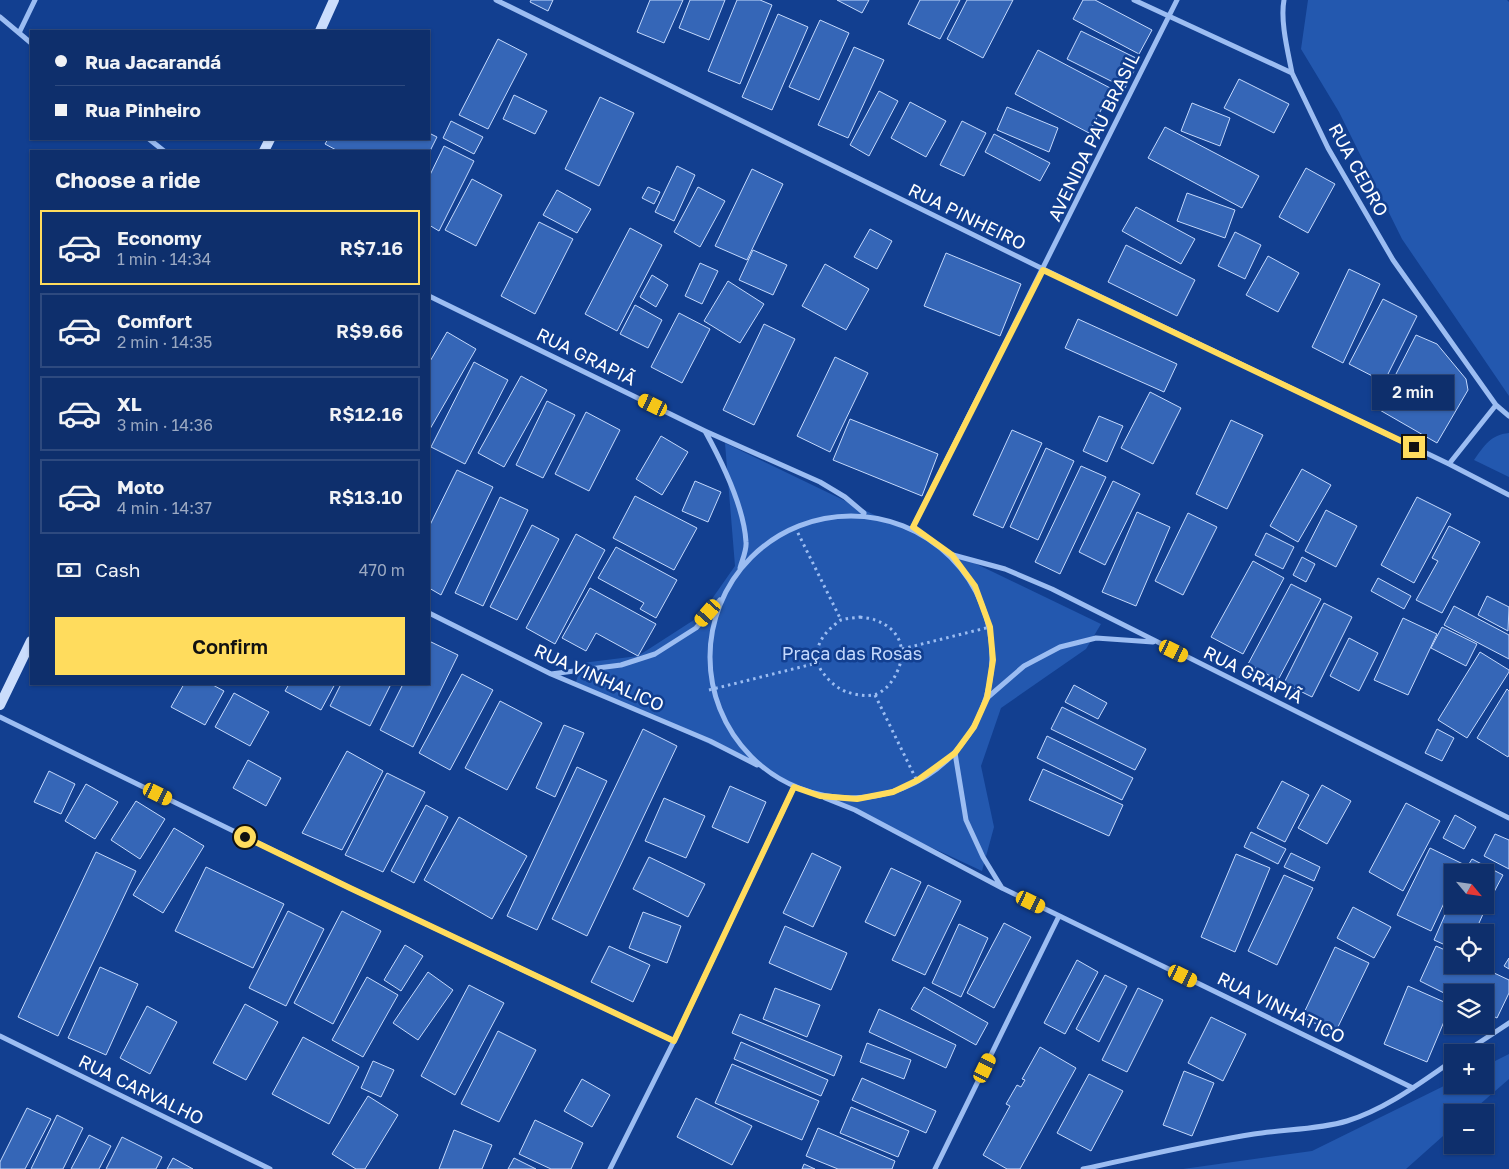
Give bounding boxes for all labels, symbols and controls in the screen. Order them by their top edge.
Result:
street label: AVENIDA PAU BRASIL [1043,49,1143,224]
text: Rua Jacarandá [85,50,221,73]
text: Rua Pinheiro [85,98,201,121]
street label: RUA CEDRO [1324,119,1393,220]
text: Choose a ride [55,166,201,193]
street label: RUA PINHEIRO [905,178,1030,254]
icon: car [57,225,102,270]
text: Economy [117,226,202,249]
text: R$7.16 [340,236,403,259]
text: 1 min · 14:34 [117,249,211,269]
icon: car [57,308,102,353]
text: Comfort [117,309,192,332]
text: R$9.66 [336,319,403,342]
street label: RUA GRAPIÃ [533,323,640,390]
text: 2 min · 14:35 [117,332,212,352]
callout: 2 min [1373,374,1455,410]
text: 2 min [1392,382,1434,402]
icon: car [57,391,102,436]
text: XL [117,392,142,415]
car [636,392,669,418]
text: R$12.16 [329,402,403,425]
text: 3 min · 14:36 [117,415,213,435]
route end [1403,436,1425,458]
icon: car [57,474,102,519]
text: Moto [117,475,164,498]
text: R$13.10 [329,485,403,508]
text: 4 min · 14:37 [117,498,212,518]
icon: cash [55,556,83,584]
text: Cash [95,558,140,581]
text: 470 m [359,560,405,580]
car [692,597,723,629]
button: Confirm [55,617,405,675]
car [1157,638,1190,664]
street label: RUA VINHALICO [531,639,668,716]
street label: RUA GRAPIÃ [1200,641,1307,708]
park label: Praça das Rosas [782,642,922,664]
car [141,781,174,807]
route start [234,826,256,848]
north arrow [1444,864,1494,914]
map controls [1444,864,1494,1154]
car [1014,889,1047,915]
button: locate [1444,924,1494,974]
car [1166,963,1199,989]
street label: RUA VINHATICO [1214,967,1349,1048]
button: layers [1444,984,1494,1034]
button: + [1444,1044,1494,1094]
street label: RUA CARVALHO [75,1049,208,1129]
car [971,1051,998,1085]
button: − [1444,1104,1494,1154]

